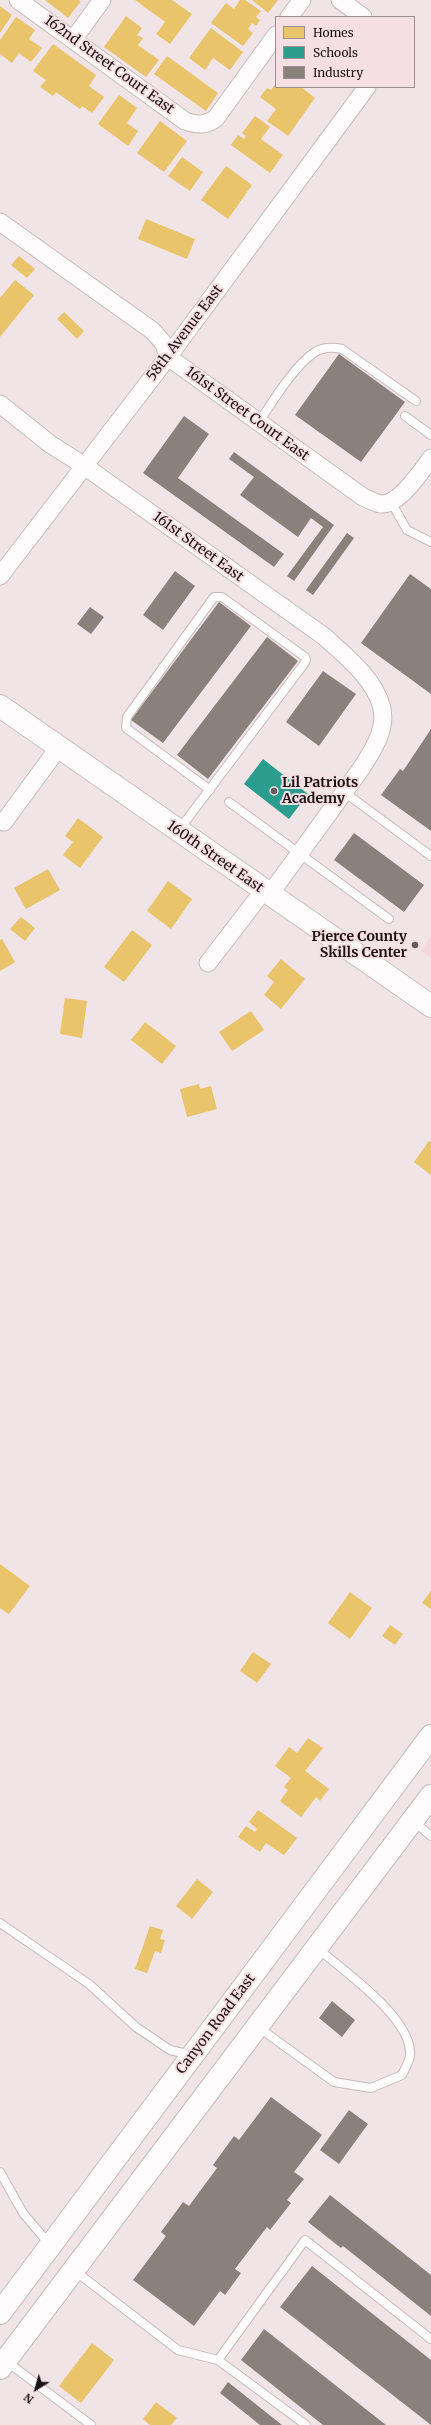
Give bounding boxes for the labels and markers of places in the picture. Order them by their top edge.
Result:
place label: Lil Patriots Academy [282,775,358,808]
marker: Lil Patriots Academy [269,786,279,796]
place label: Pierce County Skills Center [312,929,407,962]
marker: Pierce County Skills Center [410,940,420,950]

